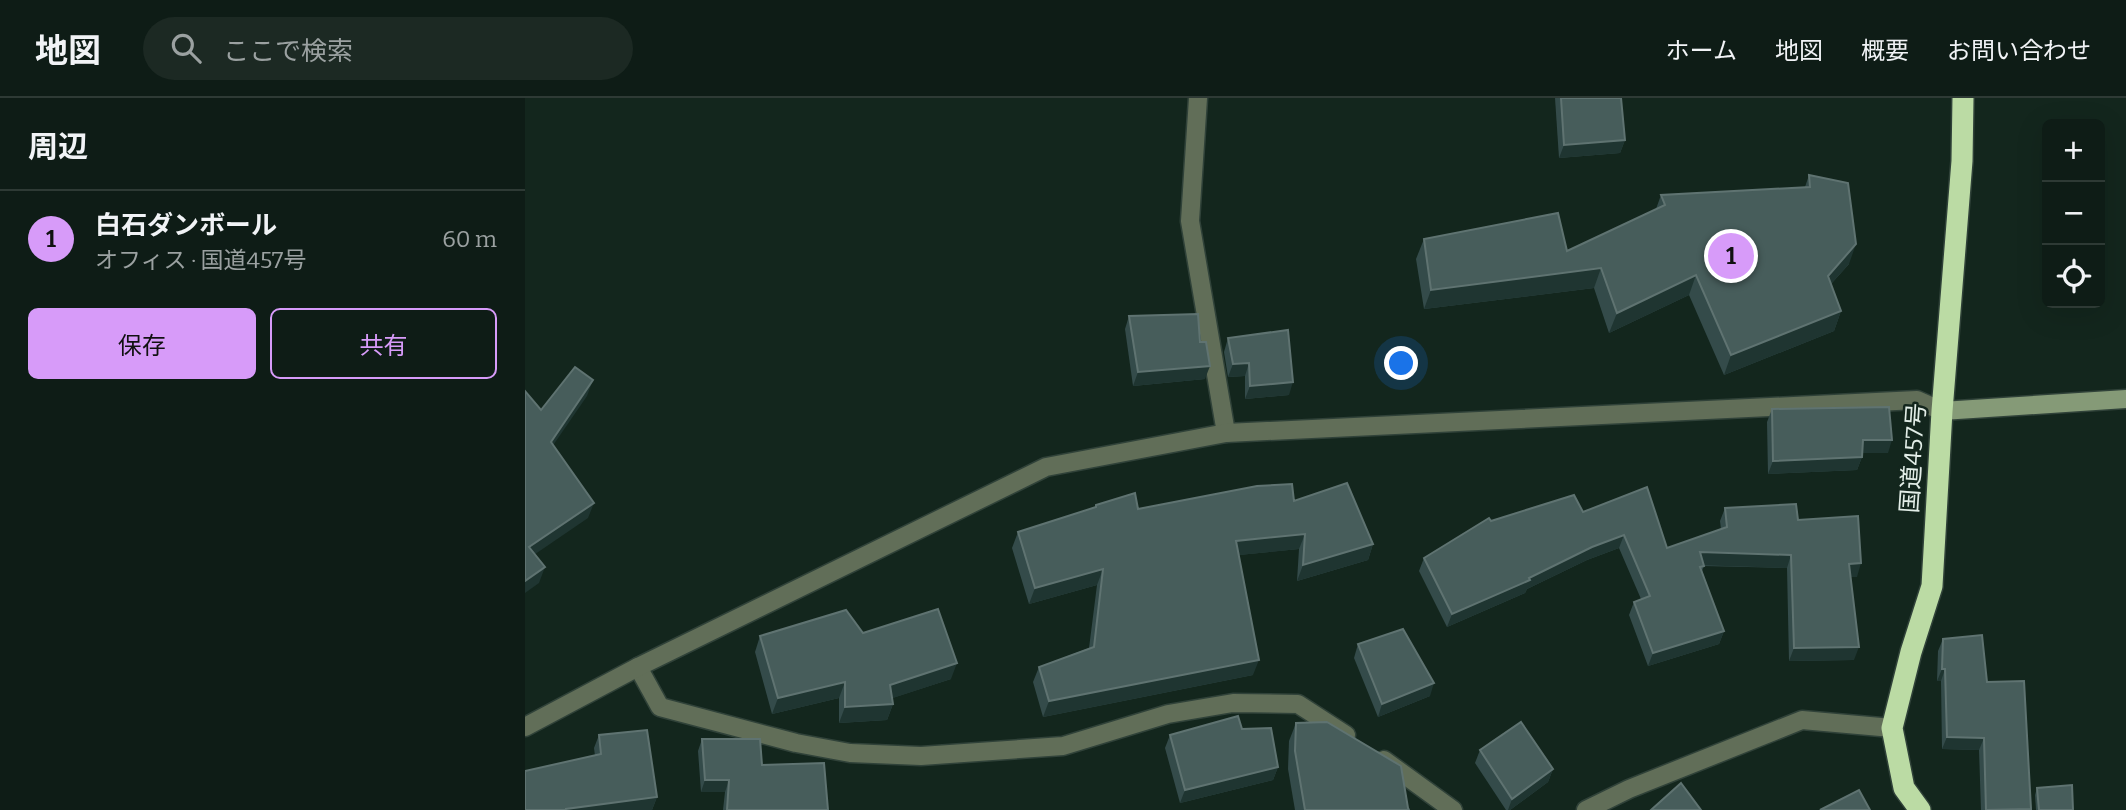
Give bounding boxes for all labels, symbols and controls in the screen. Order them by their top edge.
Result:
search box [143,17,633,80]
icon: search [167,29,205,67]
text: 地図 [35,31,101,71]
text: ここで検索 [223,36,353,67]
text: ホーム [1666,37,1737,65]
text: 地図 [1775,37,1823,65]
text: 概要 [1861,37,1909,65]
text: お問い合わせ [1947,37,2091,65]
map controls [2042,119,2105,308]
button: + [2042,119,2105,182]
text: 周辺 [28,129,88,165]
button: − [2042,182,2105,245]
text: 白石ダンボール [95,210,277,241]
text: 1 [46,225,56,253]
text: 60 m [442,225,497,253]
pin: 1 [1708,230,1754,282]
button: locate [2042,245,2105,308]
text: オフィス · 国道457号 [95,246,306,274]
button: 保存 [28,308,256,379]
button: 共有 [270,308,497,379]
your location [1384,346,1418,380]
street label: 国道457号 [1895,402,1931,514]

